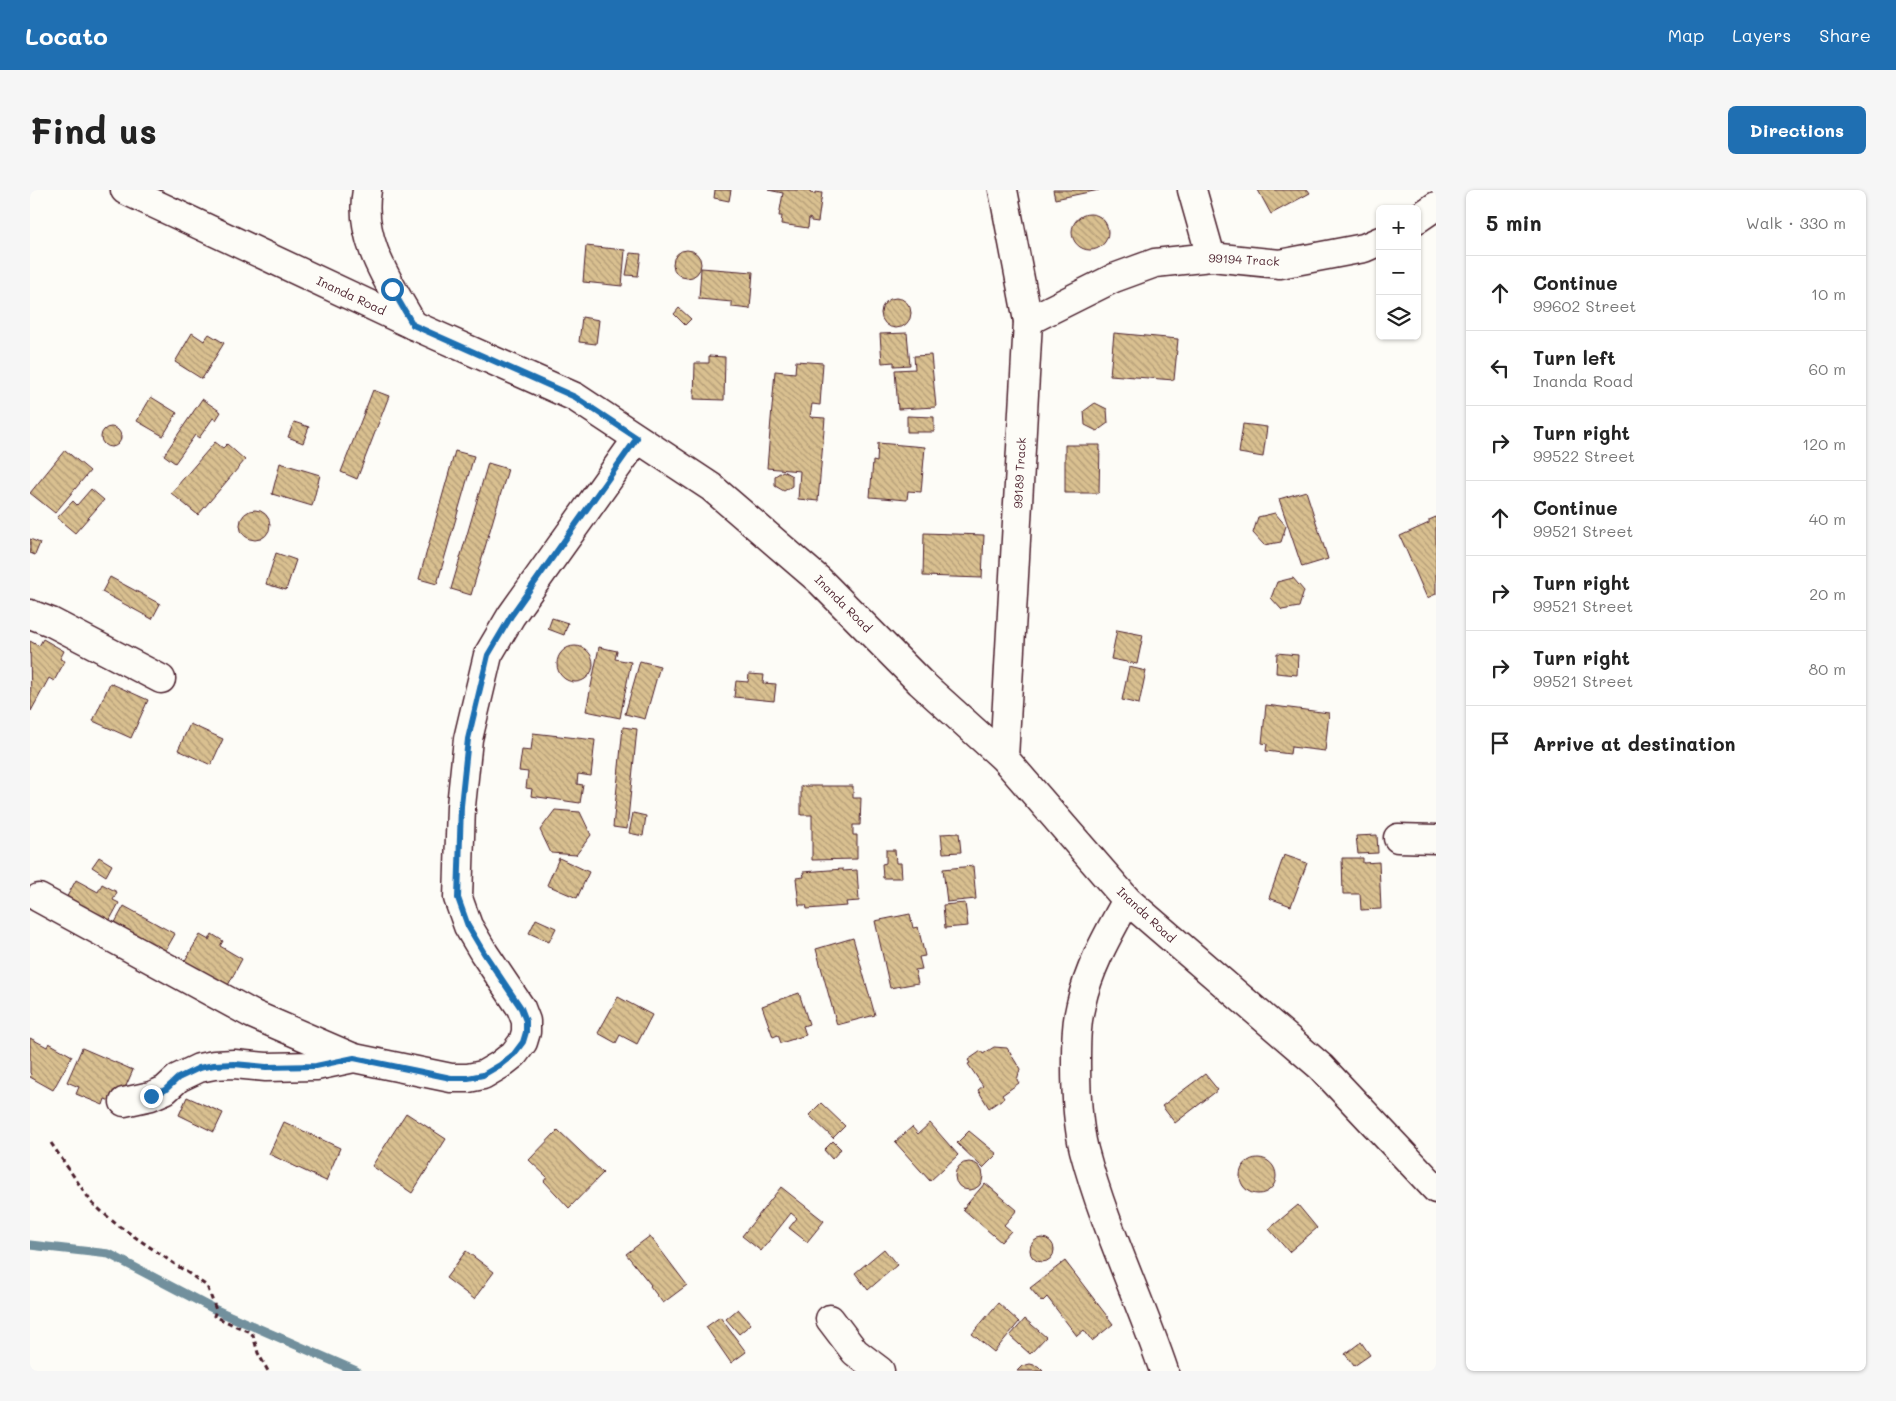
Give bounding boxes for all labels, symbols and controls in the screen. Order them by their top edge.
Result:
text: Locato [25,20,108,51]
text: Map [1668,23,1704,47]
text: Layers [1732,23,1791,47]
text: Share [1819,23,1871,47]
button: Directions [1728,106,1866,154]
text: Find us [30,107,157,153]
map controls [1376,205,1421,340]
button: + [1376,205,1421,250]
text: 5 min [1486,209,1542,236]
text: Walk · 330 m [1746,212,1846,233]
street label: 99194 Track [1208,249,1280,269]
button: − [1376,250,1421,295]
text: Continue [1533,270,1618,295]
street label: Inanda Road [314,272,389,318]
route start [381,278,404,301]
icon: ahead [1486,279,1514,307]
text: 10 m [1811,283,1846,304]
button: layers [1376,295,1421,340]
text: 99602 Street [1533,295,1636,316]
text: Turn left [1533,345,1616,370]
icon: left [1486,354,1514,382]
text: 60 m [1809,358,1846,379]
text: Inanda Road [1533,370,1633,391]
text: Turn right [1533,420,1630,445]
icon: right [1486,429,1514,457]
text: 120 m [1802,433,1846,454]
street label: 99189 Track [1009,437,1029,509]
text: 99522 Street [1533,445,1635,466]
text: Continue [1533,495,1618,520]
icon: ahead [1486,504,1514,532]
text: 40 m [1809,508,1846,529]
text: 99521 Street [1533,520,1633,541]
text: Turn right [1533,570,1630,595]
street label: Inanda Road [812,571,876,636]
icon: right [1486,579,1514,607]
text: 20 m [1809,583,1846,604]
text: 99521 Street [1533,595,1633,616]
text: Turn right [1533,645,1630,670]
icon: right [1486,654,1514,682]
text: 80 m [1809,658,1846,679]
text: 99521 Street [1533,670,1633,691]
icon: arrive [1486,729,1514,757]
text: Arrive at destination [1533,731,1736,756]
street label: Inanda Road [1114,883,1180,946]
route end [140,1085,163,1108]

